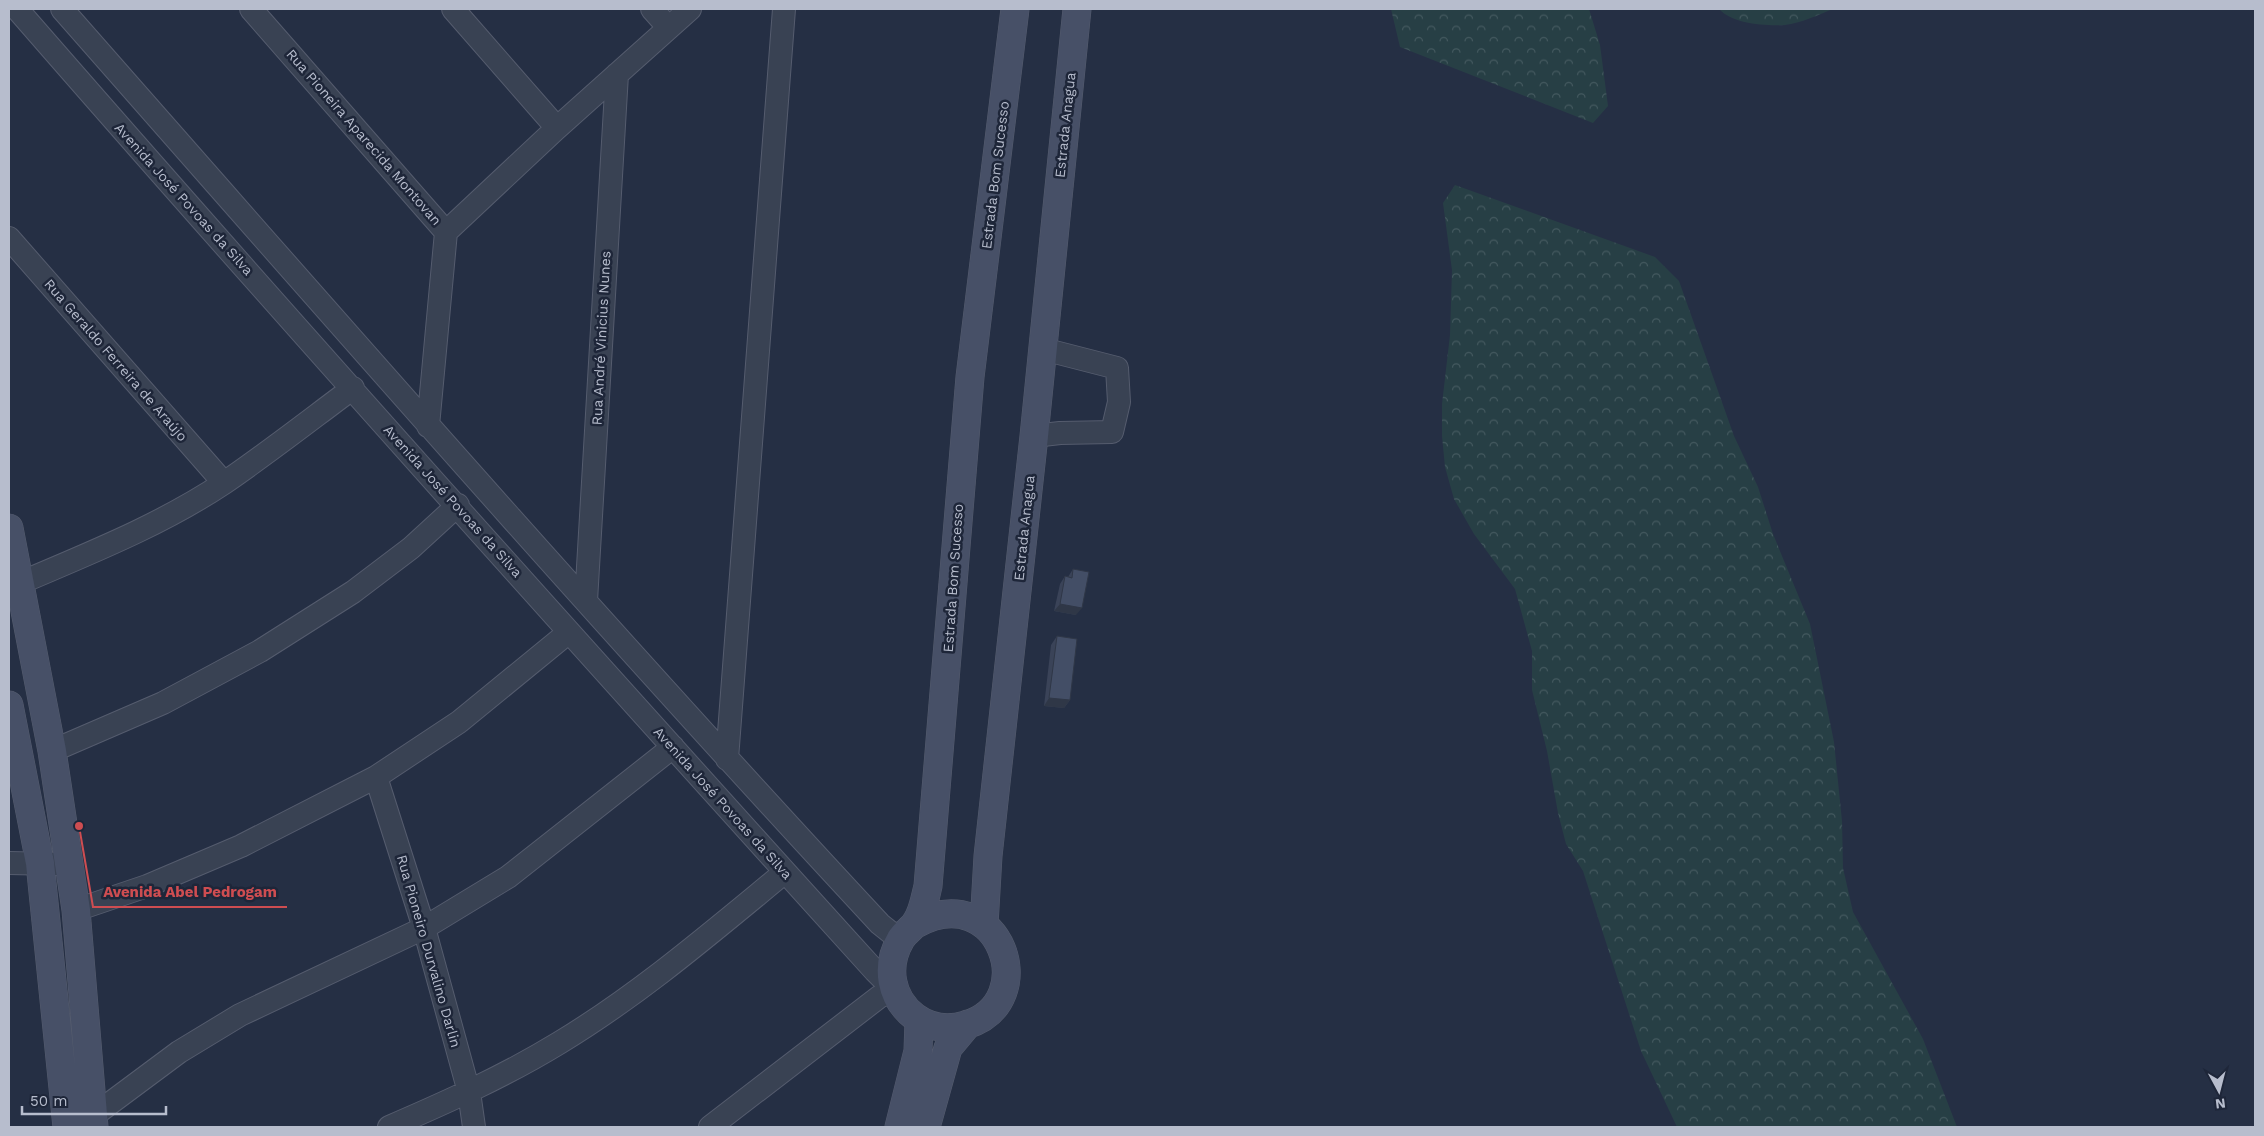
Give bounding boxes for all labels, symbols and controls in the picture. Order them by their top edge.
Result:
street label: Rua Pioneira Aparecida Montovan [283,46,445,228]
street label: Estrada Anagua [1052,71,1079,179]
street label: Estrada Bom Sucesso [978,100,1012,250]
street label: Avenida José Povoas da Silva [111,120,257,278]
street label: Rua André Vinicius Nunes [588,250,614,426]
street label: Rua Geraldo Ferreira de Araújo [41,276,191,444]
street label: Avenida José Povoas da Silva [380,422,526,580]
street label: Estrada Anagua [1011,474,1038,582]
street label: Estrada Bom Sucesso [940,503,966,653]
street label: Avenida José Povoas da Silva [650,724,796,882]
street label: Rua Pioneiro Durvalino Darlin [394,853,464,1049]
callout: Avenida Abel Pedrogam [93,877,287,907]
text: Avenida Abel Pedrogam [103,883,277,901]
north arrow [2194,1066,2244,1116]
scale bar [22,1084,166,1116]
text: 50 m [30,1092,67,1110]
text: N [2214,1095,2227,1112]

